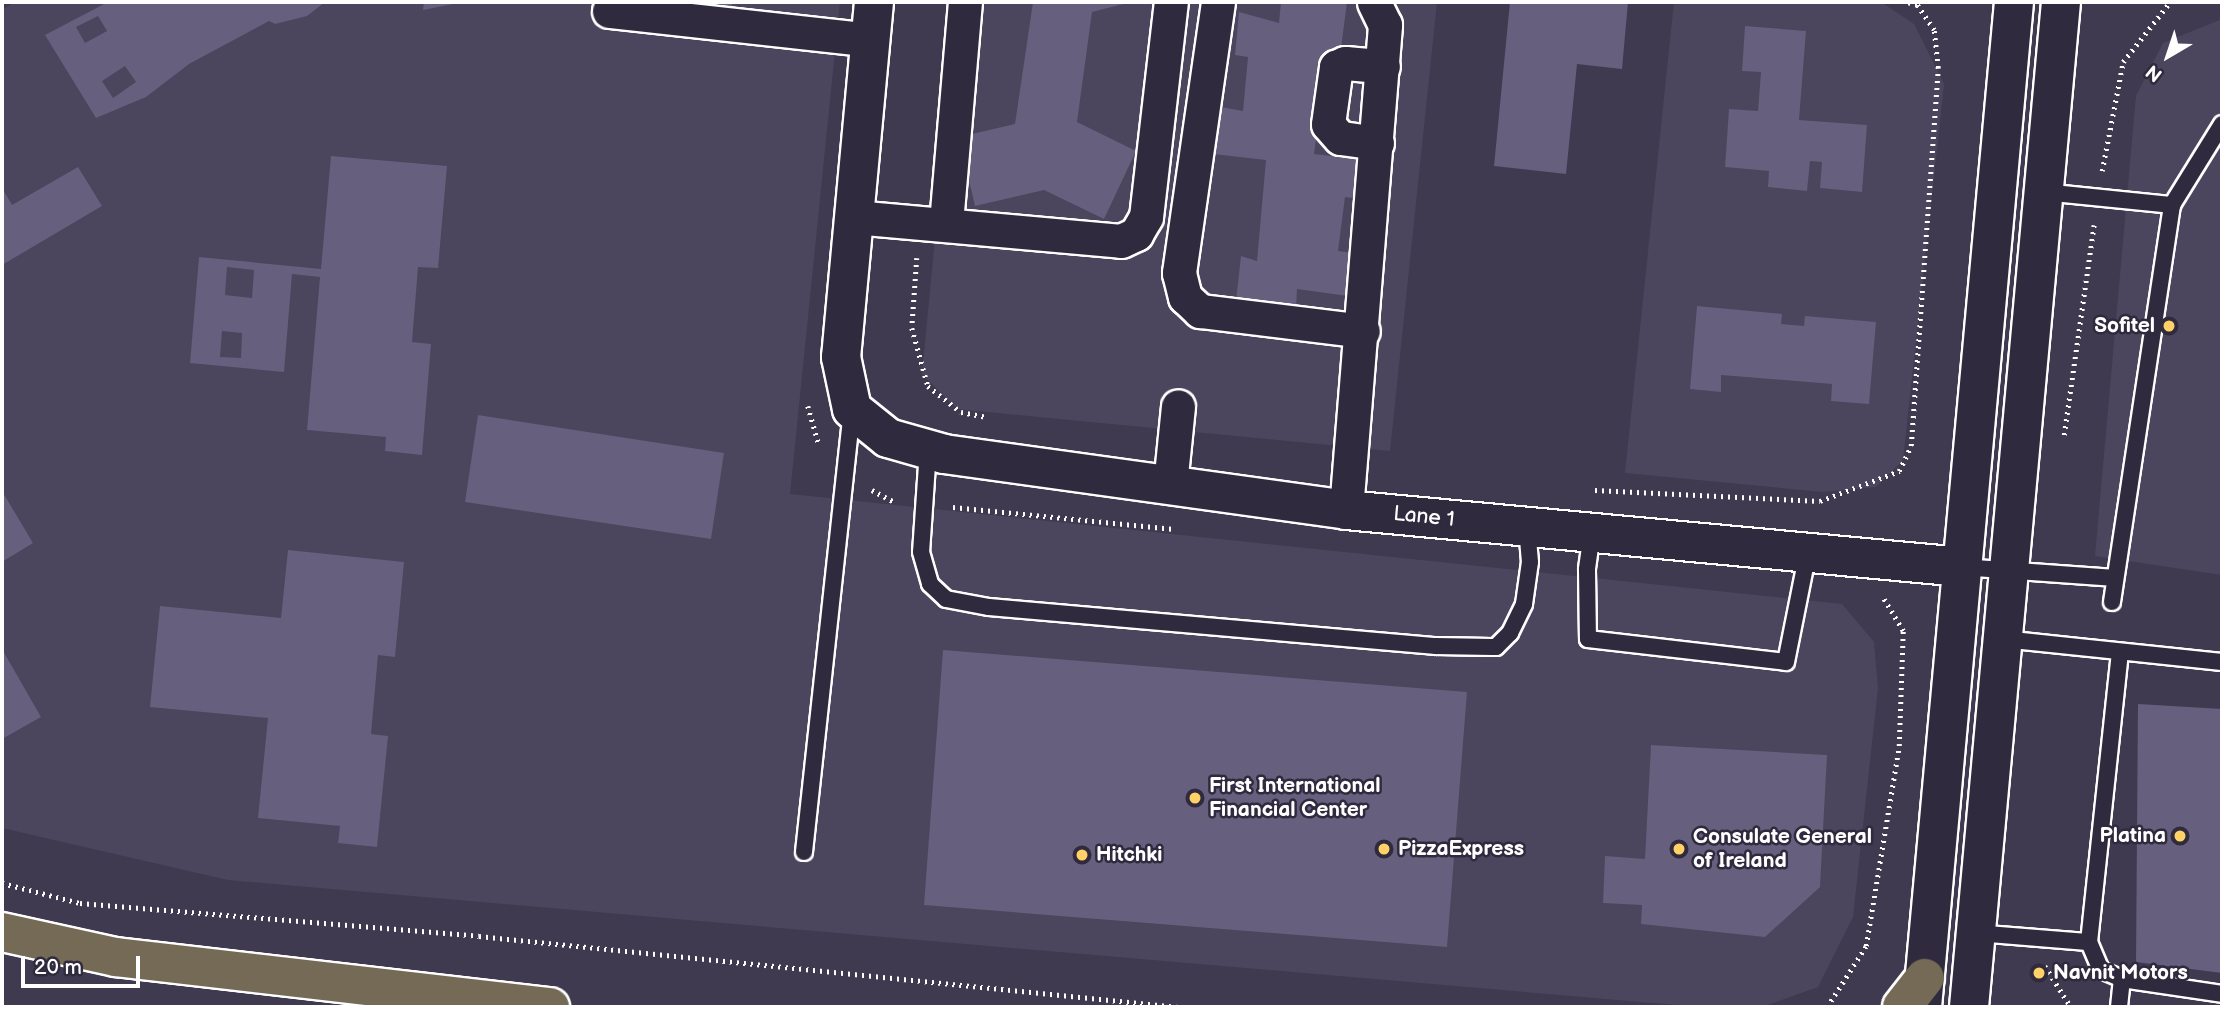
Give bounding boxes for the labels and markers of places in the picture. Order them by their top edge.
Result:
place label: Sofitel [2094,313,2155,339]
marker: Sofitel [2161,318,2177,334]
place label: First International Financial Center [1209,773,1381,823]
marker: First International Financial Center [1187,790,1203,806]
place label: Platina [2100,823,2166,849]
place label: Consulate General of Ireland [1693,824,1872,874]
marker: Platina [2172,828,2188,844]
place label: PizzaExpress [1398,836,1524,862]
marker: PizzaExpress [1376,841,1392,857]
marker: Consulate General of Ireland [1671,841,1687,857]
place label: Hitchki [1096,842,1162,868]
marker: Hitchki [1074,847,1090,863]
place label: Navnit Motors [2053,960,2188,986]
marker: Navnit Motors [2031,965,2047,981]

